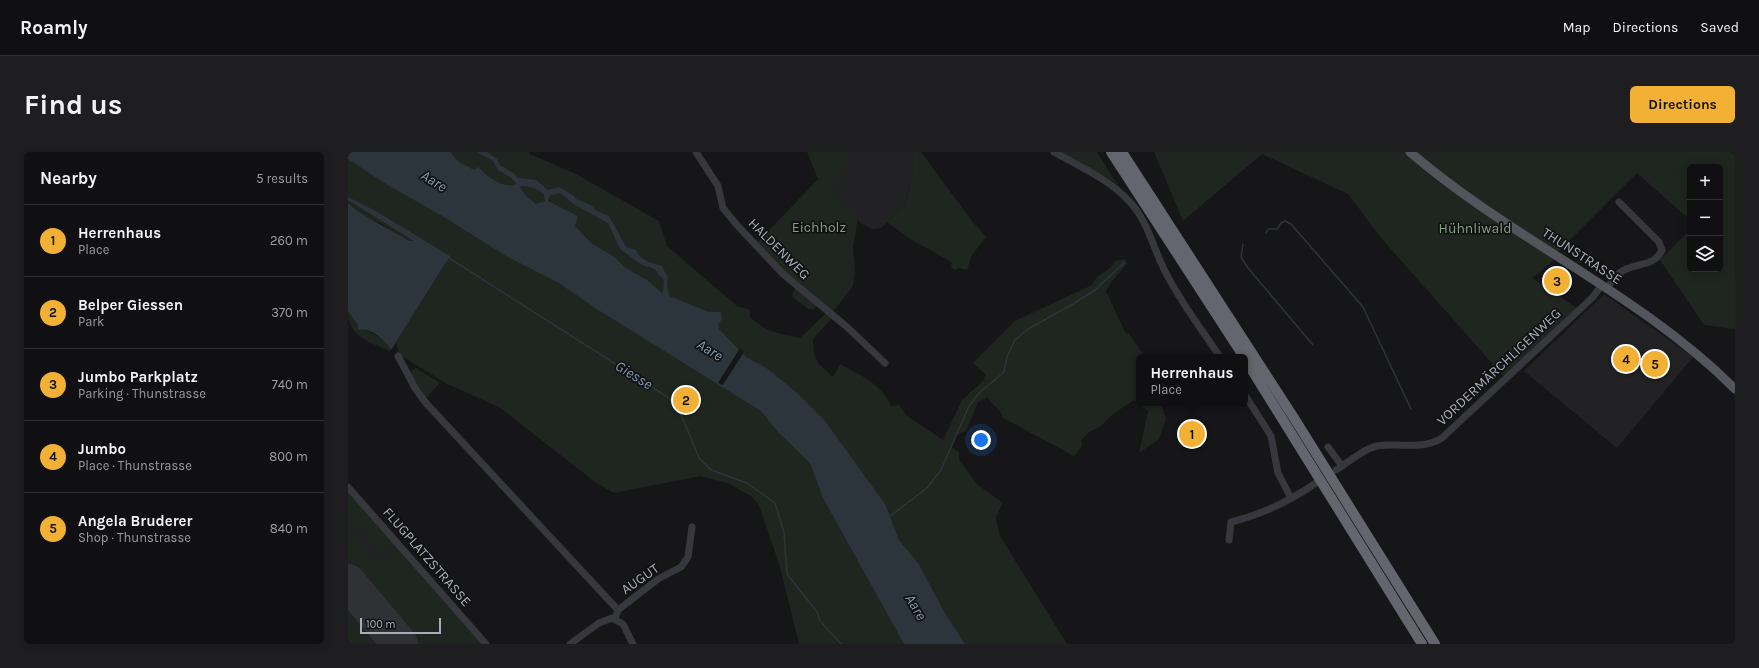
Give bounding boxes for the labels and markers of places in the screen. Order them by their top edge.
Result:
pin: 3 [1544,266,1570,296]
pin: 4 [1613,344,1639,374]
pin: 5 [1642,349,1668,379]
pin: 2 [673,385,699,415]
pin: 1 [1179,419,1205,449]

